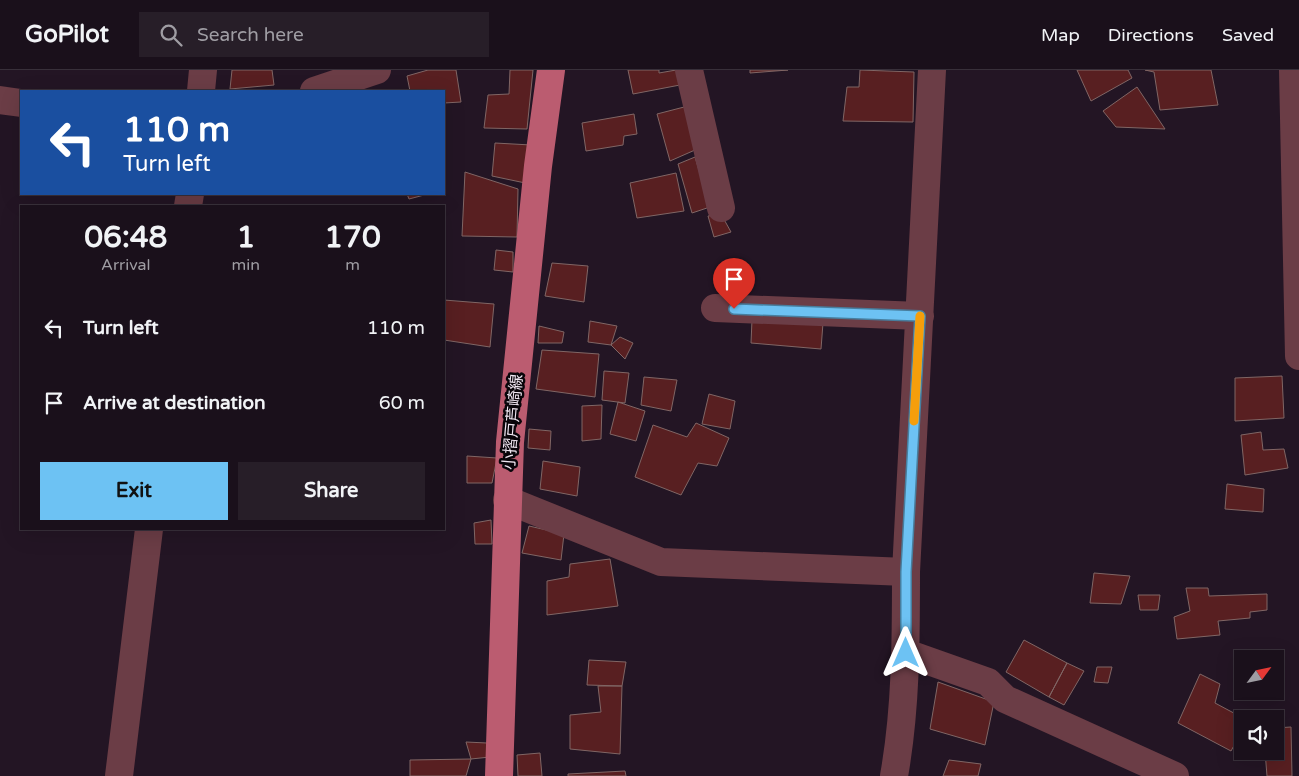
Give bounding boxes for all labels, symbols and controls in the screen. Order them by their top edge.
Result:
search box [139,12,489,57]
text: GoPilot [25,20,109,49]
icon: search [157,21,185,49]
text: Search here [197,24,304,46]
text: Map [1041,24,1080,46]
text: Directions [1108,24,1194,46]
text: Saved [1222,24,1274,46]
text: 110 m [123,109,230,151]
icon: left [40,110,105,175]
text: Turn left [123,151,211,177]
text: 06:48 [84,219,167,256]
text: 1 [236,219,255,256]
text: 170 [324,219,381,256]
text: Arrival [101,255,151,275]
text: min [232,255,260,275]
text: m [345,255,360,275]
pin [713,258,755,309]
icon: arrive [720,265,748,293]
icon: left [40,314,68,342]
text: Turn left [83,317,159,339]
text: 110 m [367,317,425,339]
street label: 小摺戸芦崎線 [499,373,527,471]
icon: arrive [40,389,68,417]
text: Arrive at destination [83,392,266,414]
text: 60 m [379,392,425,414]
button: Exit [40,462,228,520]
button: Share [238,462,425,520]
position arrow [879,626,931,678]
north arrow [1234,650,1284,700]
map controls [1234,650,1284,760]
button: sound [1234,710,1284,760]

